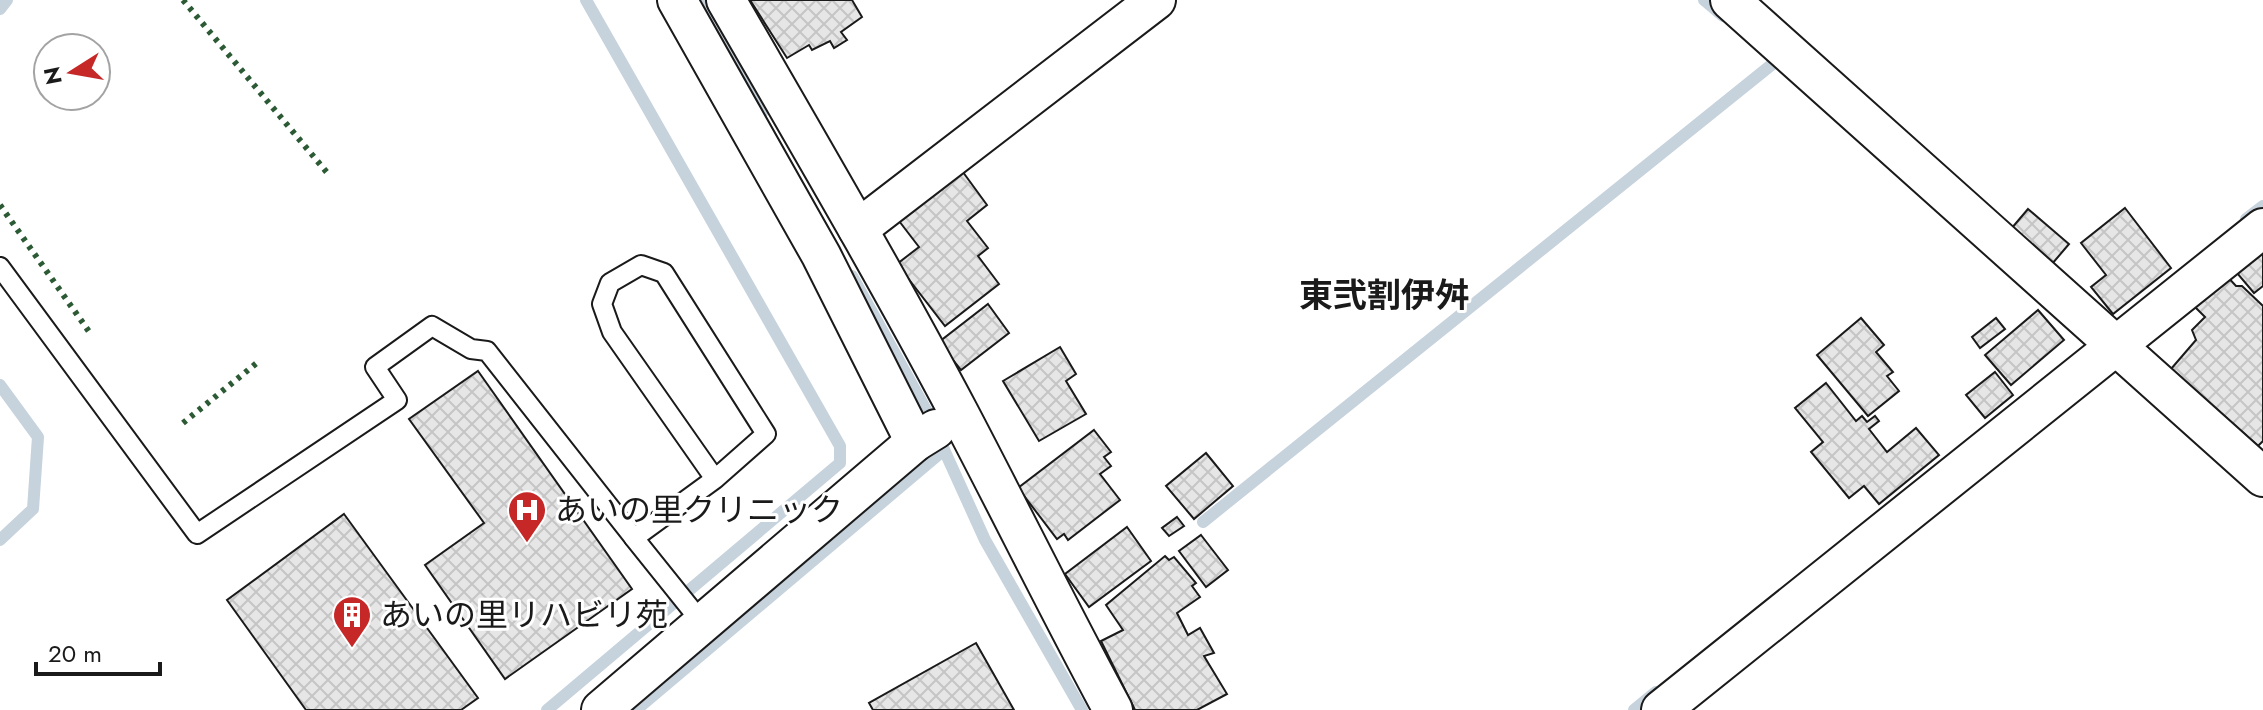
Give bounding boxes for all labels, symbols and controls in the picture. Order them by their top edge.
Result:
north arrow [32,32,112,112]
text: N [35,64,70,87]
district label: 東弐割伊舛 [1299,271,1469,320]
place label: あいの里クリニック [555,487,843,533]
hospital icon: あいの里クリニック [506,489,548,544]
place label: あいの里リハビリ苑 [380,592,668,638]
building icon: あいの里リハビリ苑 [331,594,373,649]
scale bar [36,626,160,676]
text: 20 m [48,636,102,671]

